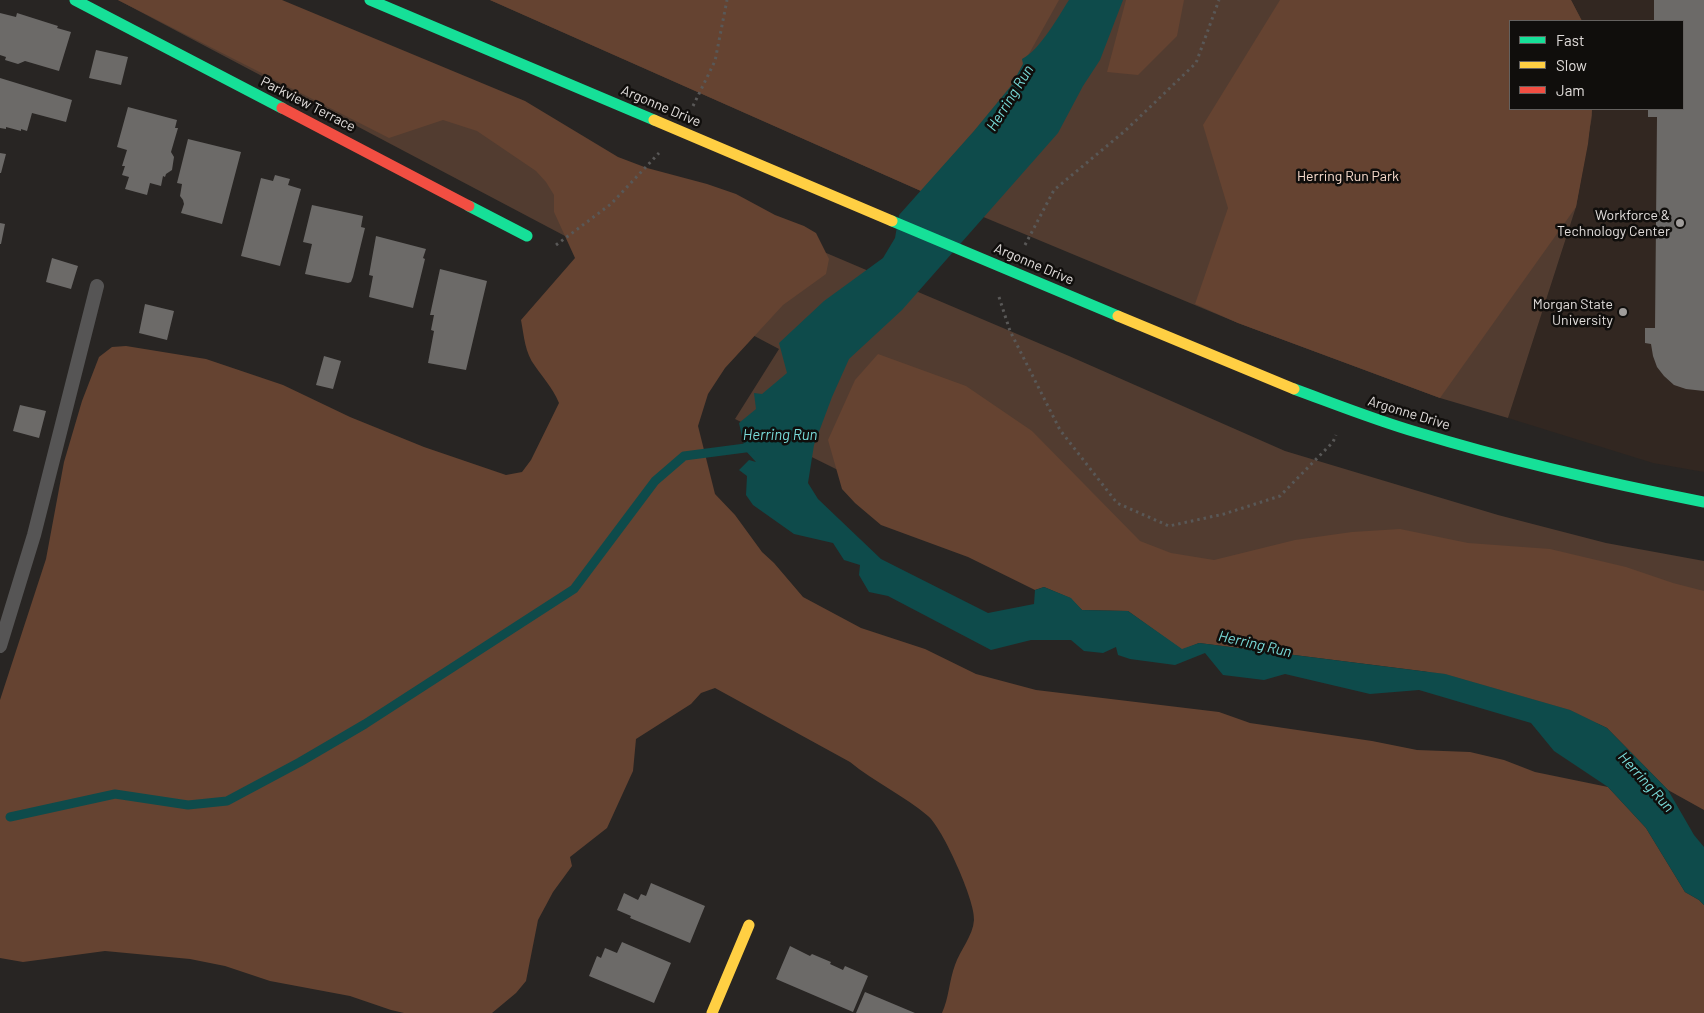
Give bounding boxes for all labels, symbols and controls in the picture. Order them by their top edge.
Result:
legend [1509,20,1684,110]
text: Fast [1556,31,1584,49]
text: Slow [1556,56,1587,74]
water label: Herring Run [983,62,1037,134]
street label: Parkview Terrace [258,73,358,135]
text: Jam [1556,81,1585,99]
street label: Argonne Drive [619,82,703,130]
park label: Herring Run Park [1297,168,1399,184]
place label: Workforce & Technology Center [1557,207,1670,240]
marker: Workforce & Technology Center [1674,217,1686,229]
street label: Argonne Drive [992,240,1076,288]
place label: Morgan State University [1533,296,1613,328]
marker: Morgan State University [1617,306,1629,318]
street label: Argonne Drive [1366,393,1452,433]
water label: Herring Run [743,426,817,444]
water label: Herring Run [1217,627,1293,661]
water label: Herring Run [1614,748,1678,816]

